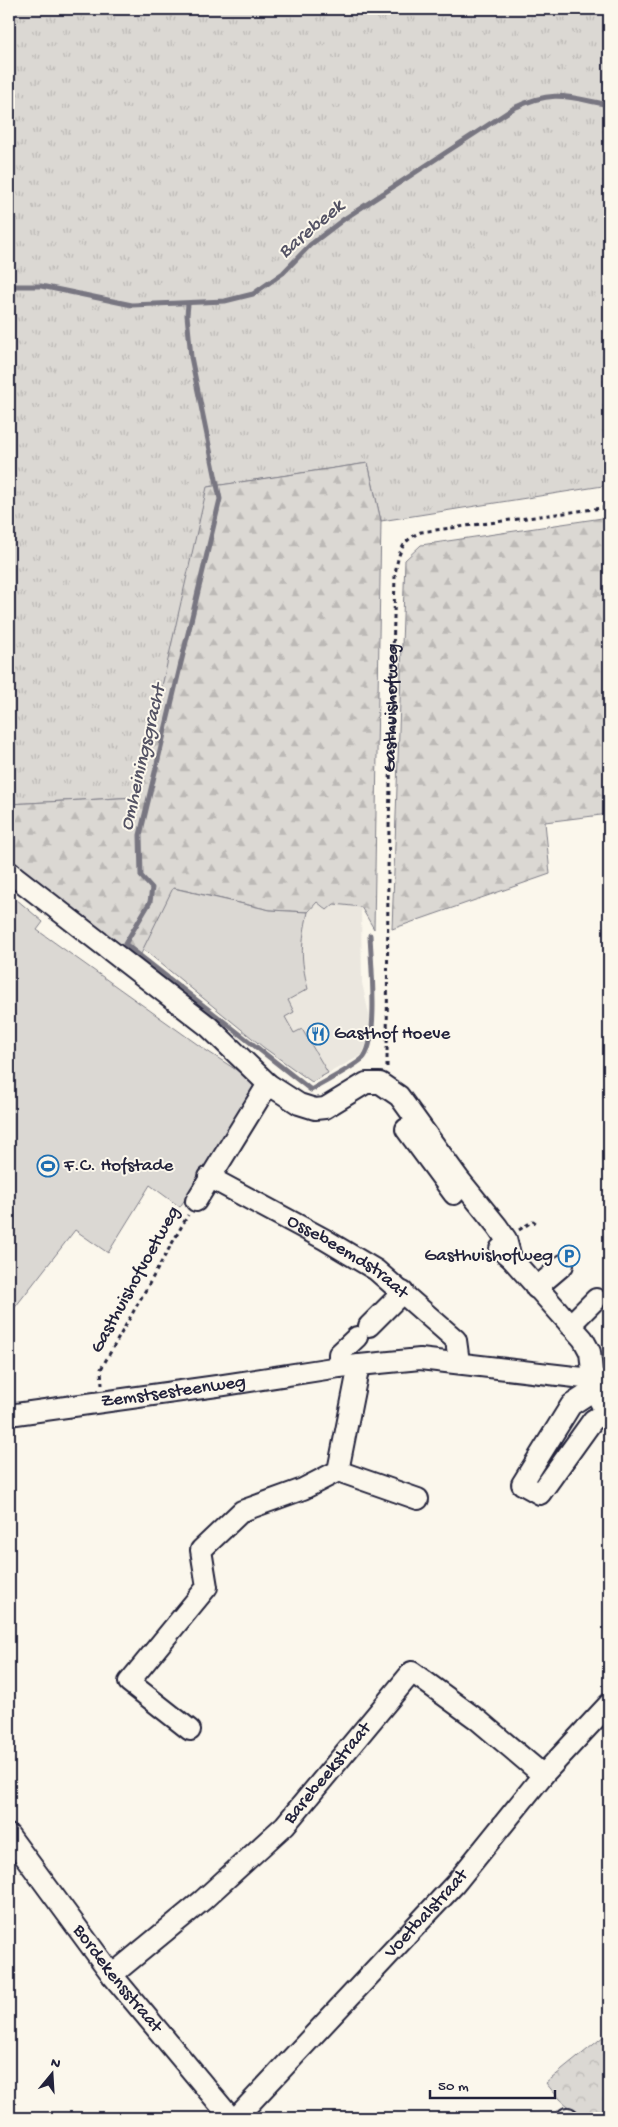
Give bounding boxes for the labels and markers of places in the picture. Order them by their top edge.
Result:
restaurant icon: Gasthof Hoeve [306,1022,330,1046]
place label: Gasthof Hoeve [334,1023,451,1046]
sports icon: F.C. Hofstade [36,1154,60,1178]
place label: F.C. Hofstade [63,1155,173,1178]
parking icon: Gasthuishofweg [557,1244,581,1268]
place label: Gasthuishofweg [424,1245,553,1268]

